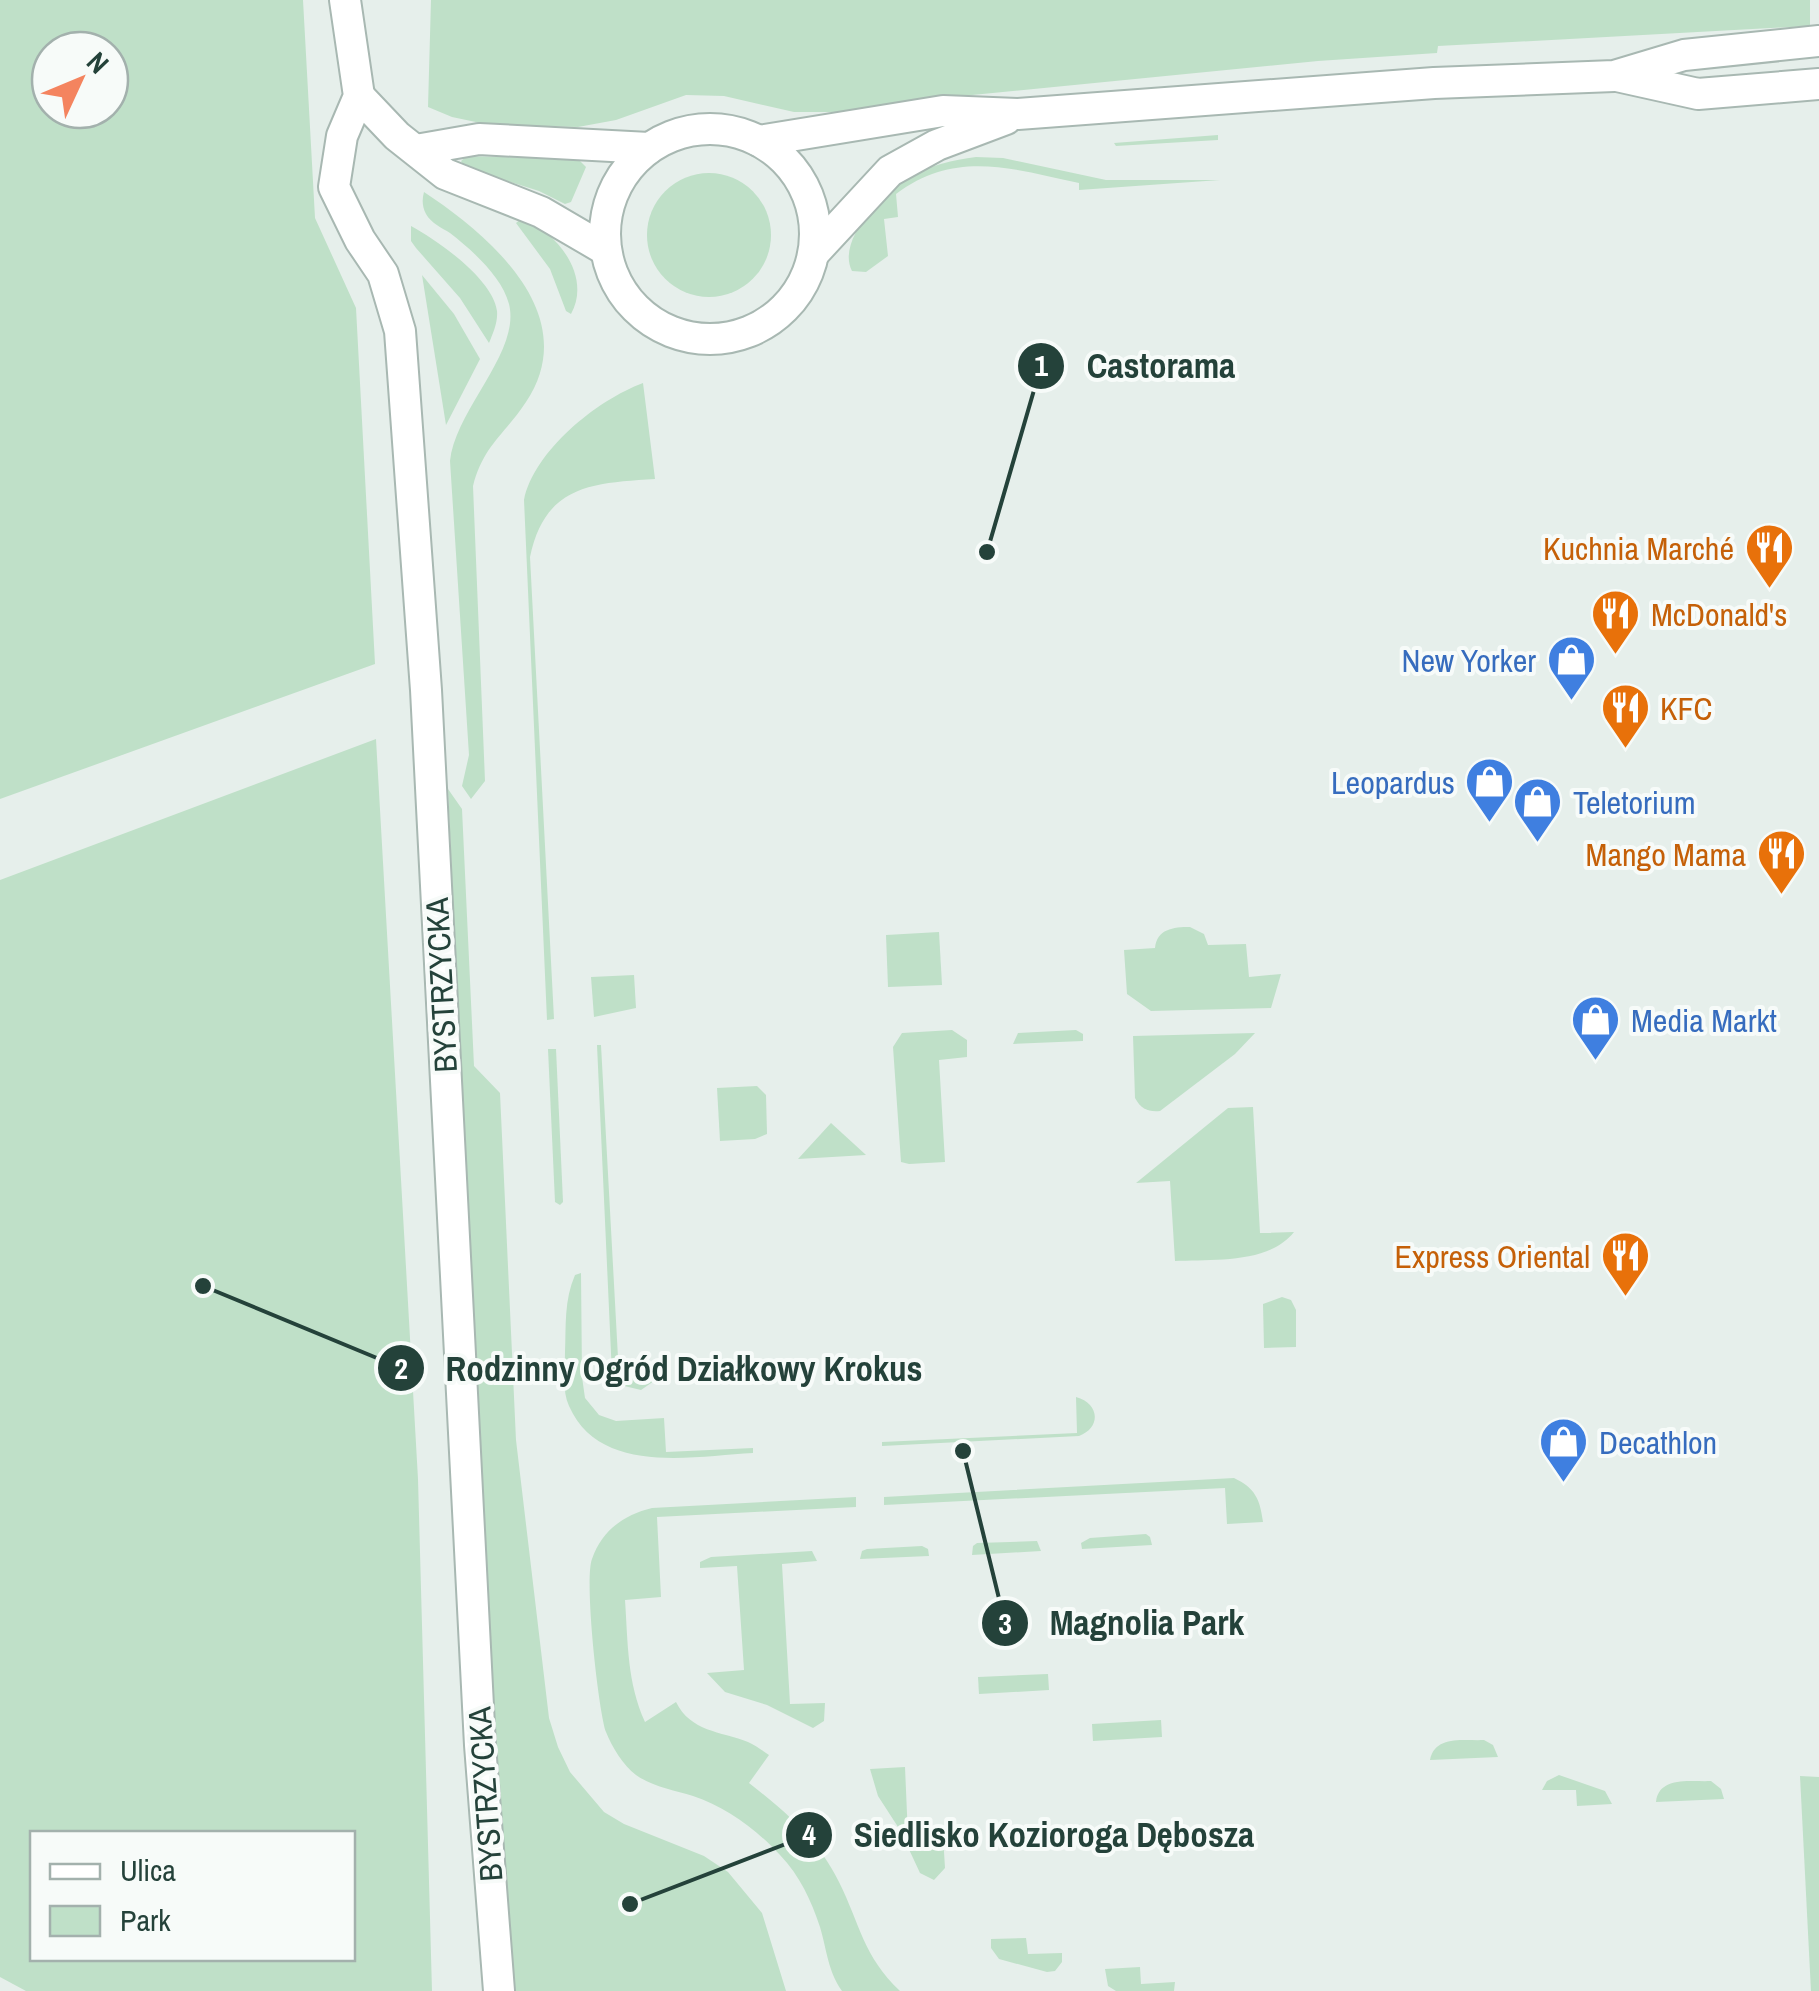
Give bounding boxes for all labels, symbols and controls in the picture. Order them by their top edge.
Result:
north arrow [30,30,130,130]
text: N [79,43,117,82]
callout: Castorama [1016,333,1255,398]
text: Castorama [1087,342,1235,389]
text: 1 [1034,345,1048,385]
restaurant icon: Kuchnia Marché [1743,522,1795,590]
place label: Kuchnia Marché [1543,527,1734,570]
restaurant icon: McDonald's [1590,588,1642,656]
place label: McDonald's [1651,593,1787,636]
shop icon: New Yorker [1545,634,1597,702]
place label: New Yorker [1401,639,1536,682]
restaurant icon: KFC [1599,682,1651,750]
place label: KFC [1660,687,1712,730]
shop icon: Leopardus [1464,756,1516,824]
place label: Leopardus [1331,761,1455,804]
shop icon: Teletorium [1512,776,1564,844]
place label: Teletorium [1573,781,1696,824]
restaurant icon: Mango Mama [1755,828,1807,896]
place label: Mango Mama [1586,833,1746,876]
street label: BYSTRZYCKA [415,896,467,1073]
shop icon: Media Markt [1570,994,1622,1062]
place label: Media Markt [1631,999,1777,1042]
restaurant icon: Express Oriental [1599,1230,1651,1298]
place label: Express Oriental [1395,1235,1590,1278]
callout: Rodzinny Ogród Działkowy Krokus [376,1336,943,1401]
text: Rodzinny Ogród Działkowy Krokus [446,1345,922,1392]
text: 2 [394,1348,408,1388]
shop icon: Decathlon [1538,1416,1590,1484]
place label: Decathlon [1599,1421,1717,1464]
callout: Magnolia Park [980,1591,1264,1656]
text: Magnolia Park [1050,1599,1244,1646]
text: 3 [998,1603,1012,1643]
street label: BYSTRZYCKA [457,1705,513,1883]
callout: Siedlisko Kozioroga Dębosza [784,1802,1274,1867]
text: Siedlisko Kozioroga Dębosza [854,1811,1254,1858]
text: 4 [802,1814,816,1854]
legend [30,1831,355,1961]
text: Ulica [120,1850,176,1890]
text: Park [120,1900,171,1940]

